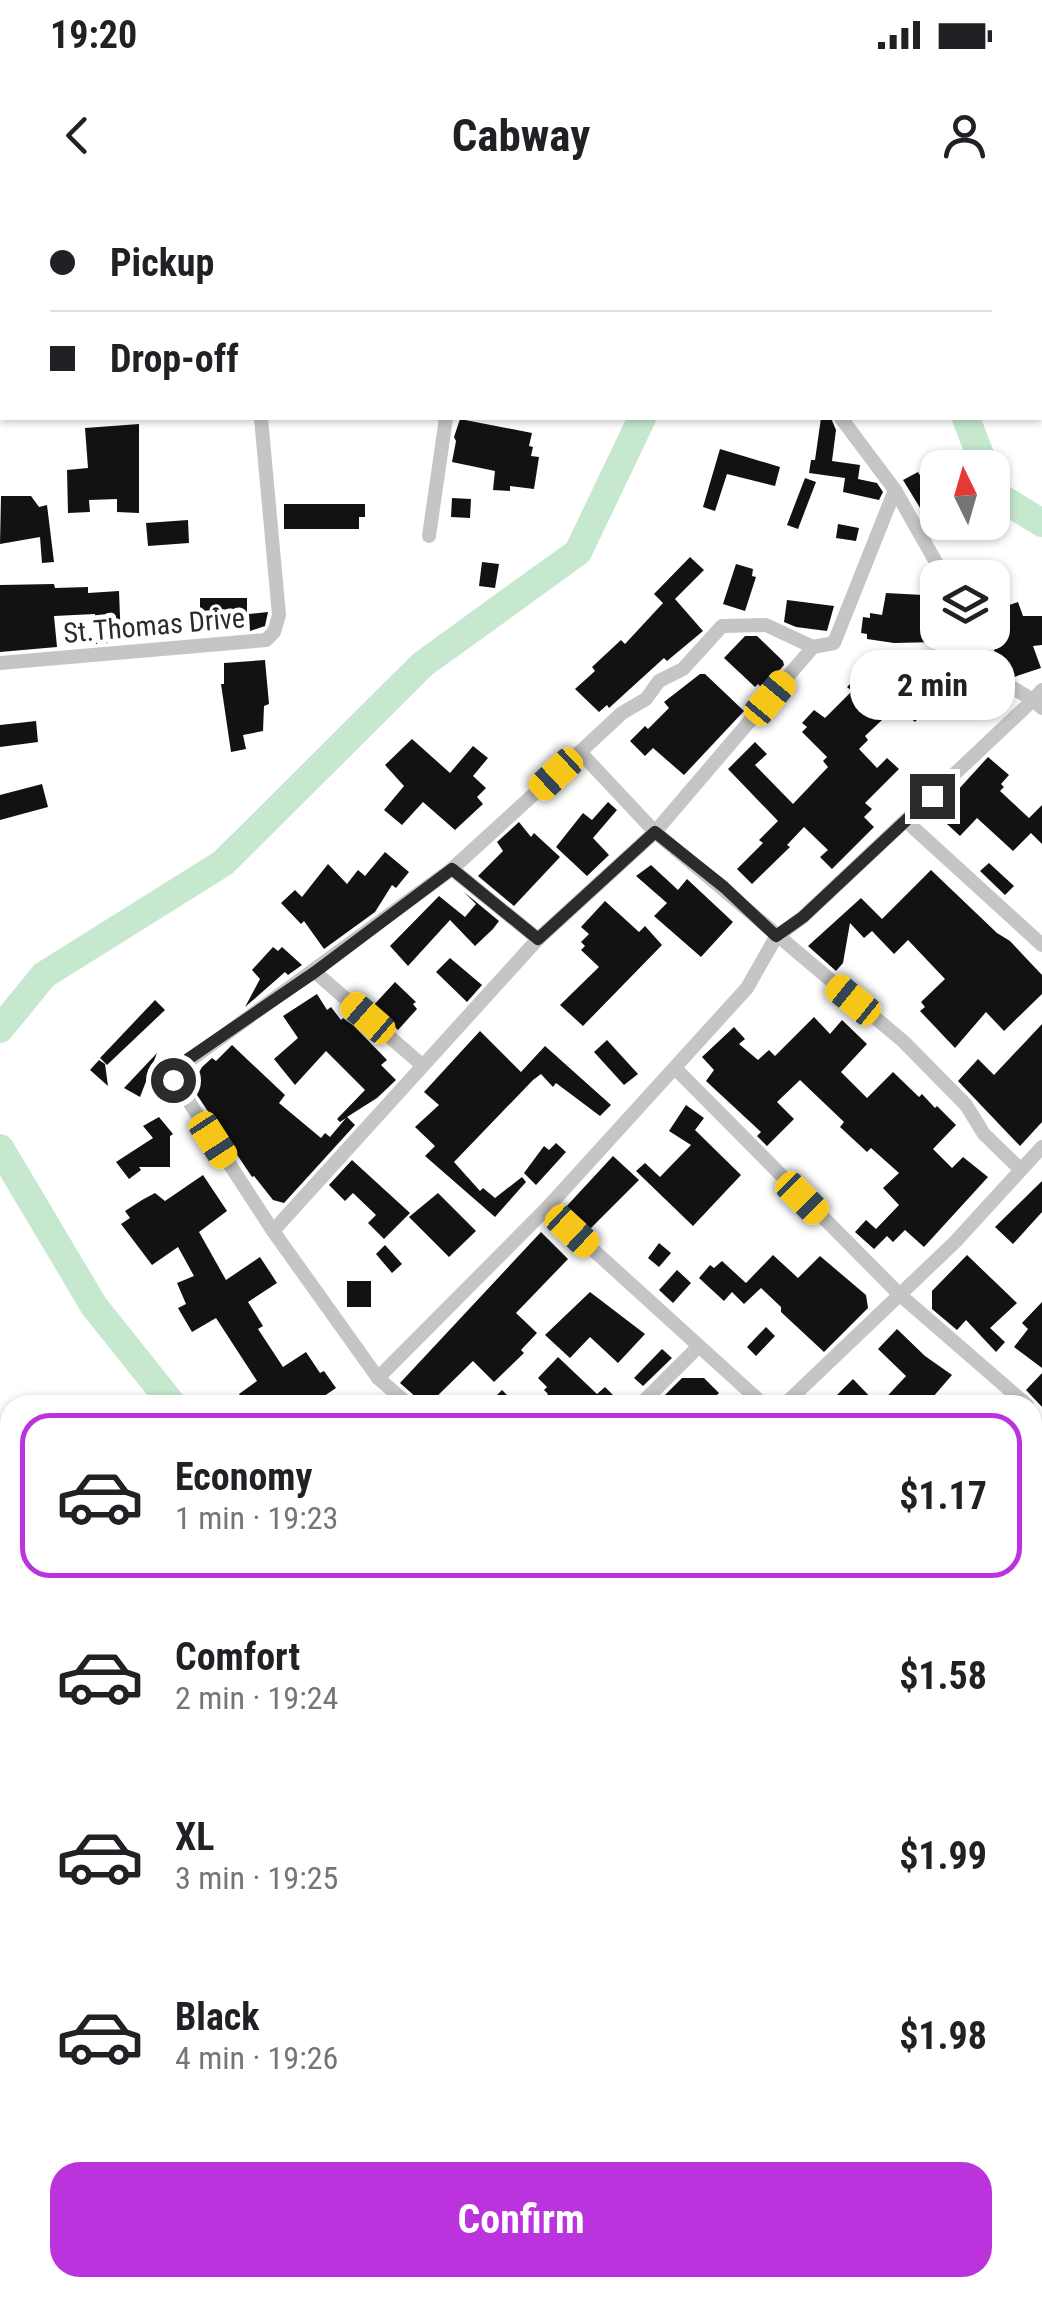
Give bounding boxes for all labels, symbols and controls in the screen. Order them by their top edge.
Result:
text: 19:20 [50,13,137,57]
icon: back [50,108,105,163]
icon: person [937,108,992,163]
text: Cabway [452,109,590,162]
text: Pickup [110,241,214,285]
text: Drop-off [110,337,239,381]
north arrow [920,450,1010,540]
map controls [920,450,1010,650]
button: layers [920,560,1010,650]
street label: St.Thomas Drive [62,601,246,650]
callout: 2 min [850,651,1014,721]
car [739,665,801,731]
text: 2 min [897,666,968,704]
car [524,743,588,805]
route end [910,774,955,819]
car [820,969,886,1031]
car [336,987,400,1049]
route start [151,1058,196,1103]
car [184,1107,242,1173]
car [770,1166,834,1230]
car [540,1200,604,1262]
icon: car [55,1451,145,1541]
text: Economy [175,1455,312,1499]
text: $1.17 [899,1474,987,1518]
text: 1 min · 19:23 [175,1499,338,1537]
icon: car [55,1631,145,1721]
text: Comfort [175,1635,300,1679]
text: $1.58 [899,1654,987,1698]
text: 2 min · 19:24 [175,1679,338,1717]
icon: car [55,1811,145,1901]
text: XL [175,1815,214,1859]
text: $1.99 [899,1834,987,1878]
text: 3 min · 19:25 [175,1859,338,1897]
icon: car [55,1991,145,2081]
text: Black [175,1995,259,2039]
text: $1.98 [899,2014,987,2058]
text: 4 min · 19:26 [175,2039,338,2077]
button: Confirm [50,2162,992,2277]

